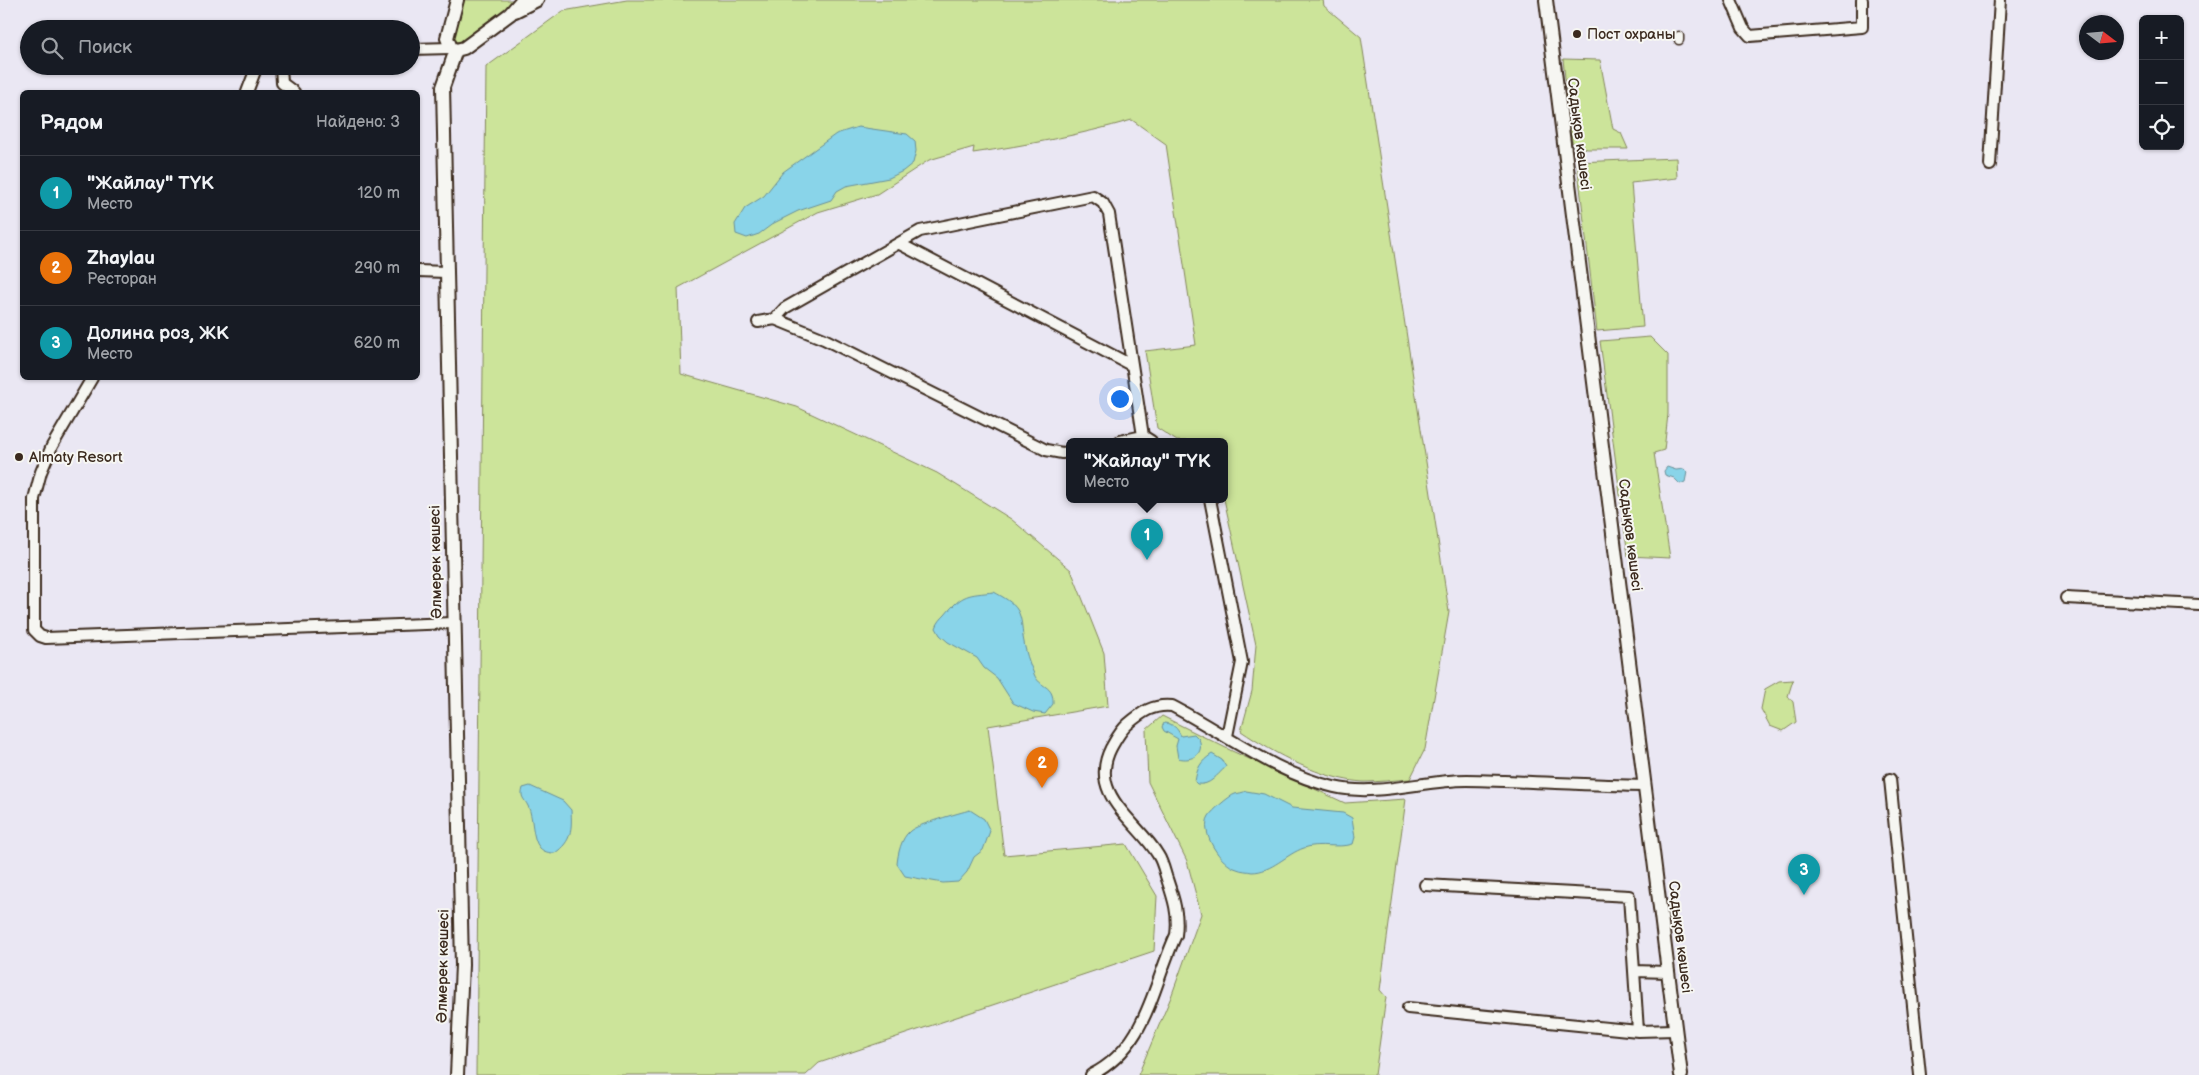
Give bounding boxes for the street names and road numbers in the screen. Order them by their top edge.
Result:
street label: Садықов көшесі [1563,77,1595,191]
street label: Садықов көшесі [1614,478,1646,592]
street label: Әлмерек көшесі [426,505,446,619]
street label: Садықов көшесі [1664,880,1696,994]
street label: Әлмерек көшесі [433,909,453,1023]

